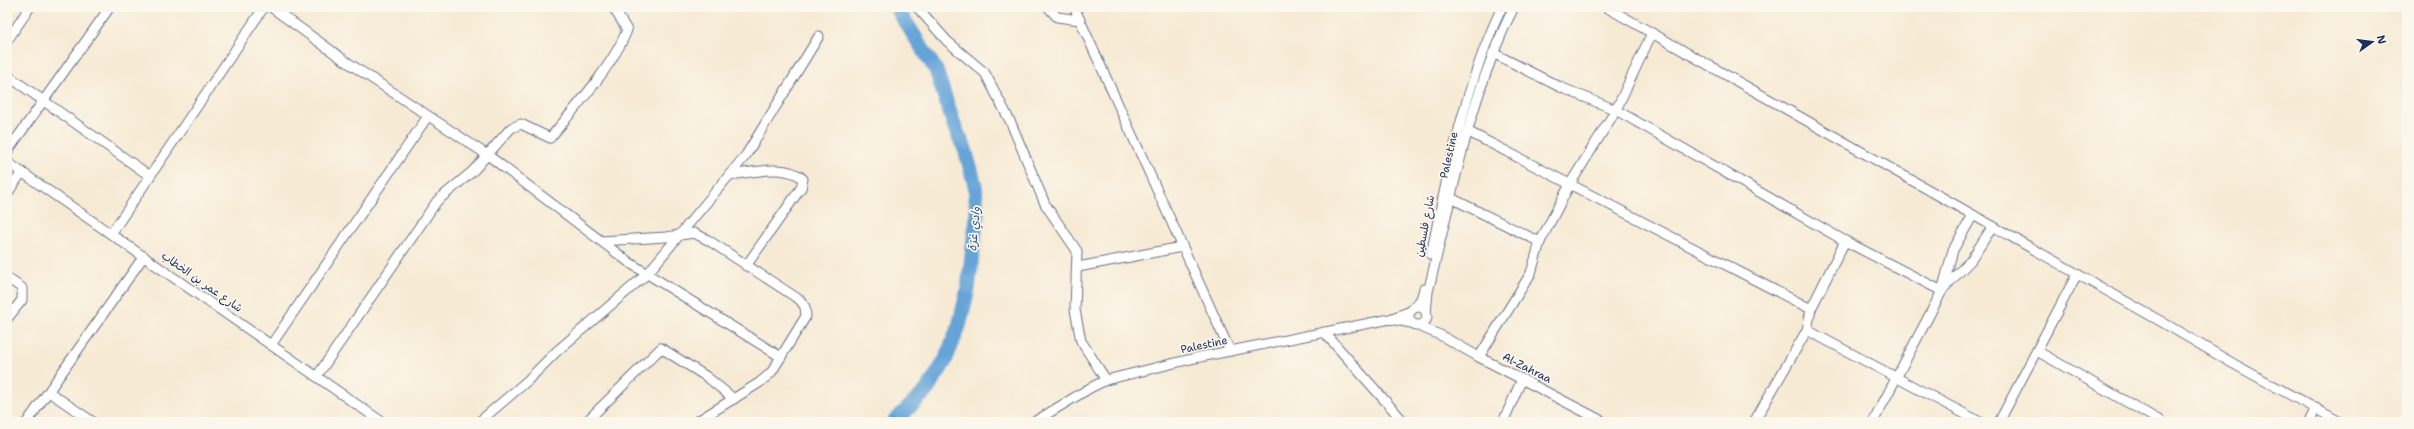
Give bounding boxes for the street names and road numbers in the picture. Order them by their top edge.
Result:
street label: Palestine [1436,130,1462,180]
street label: شارع فلسطين [1412,194,1439,259]
street label: شارع عمر بن الخطاب [158,248,246,317]
street label: Palestine [1179,333,1229,357]
street label: Al-Zahraa [1500,349,1554,387]

